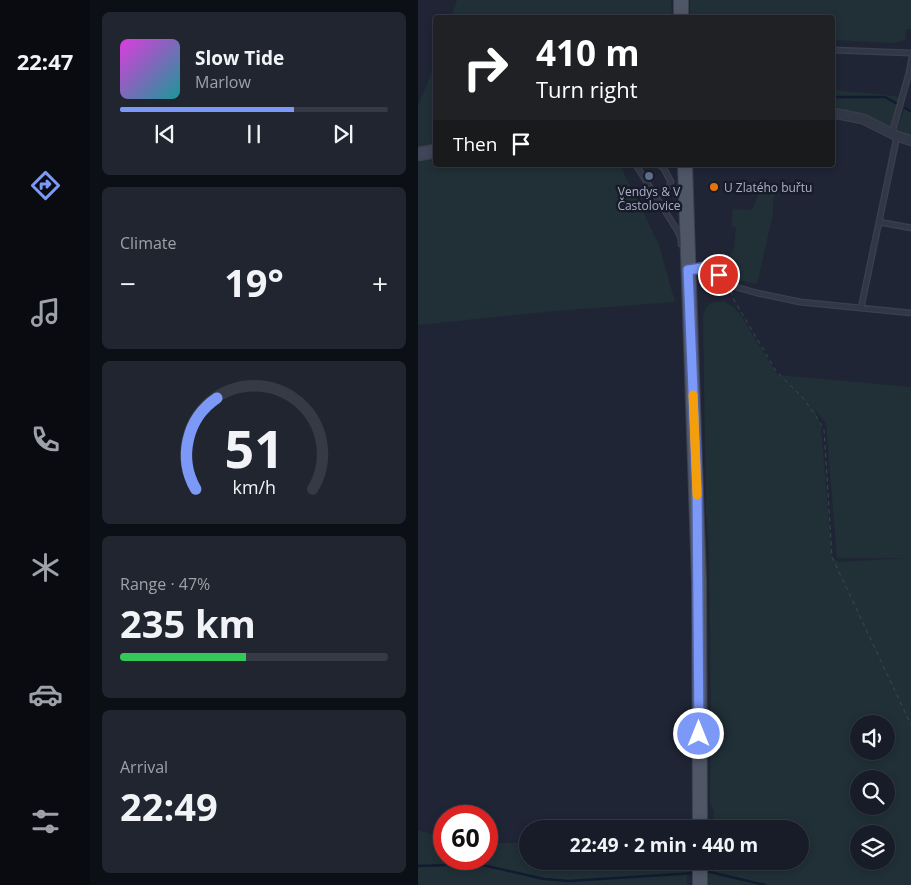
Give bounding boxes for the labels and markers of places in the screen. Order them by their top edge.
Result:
marker: Vendys & V Častolovice [643,170,655,182]
place label: U Zlatého buřtu [724,179,812,196]
marker: U Zlatého buřtu [708,181,720,193]
place label: Vendys & V Častolovice [617,183,681,214]
pin [698,254,740,296]

